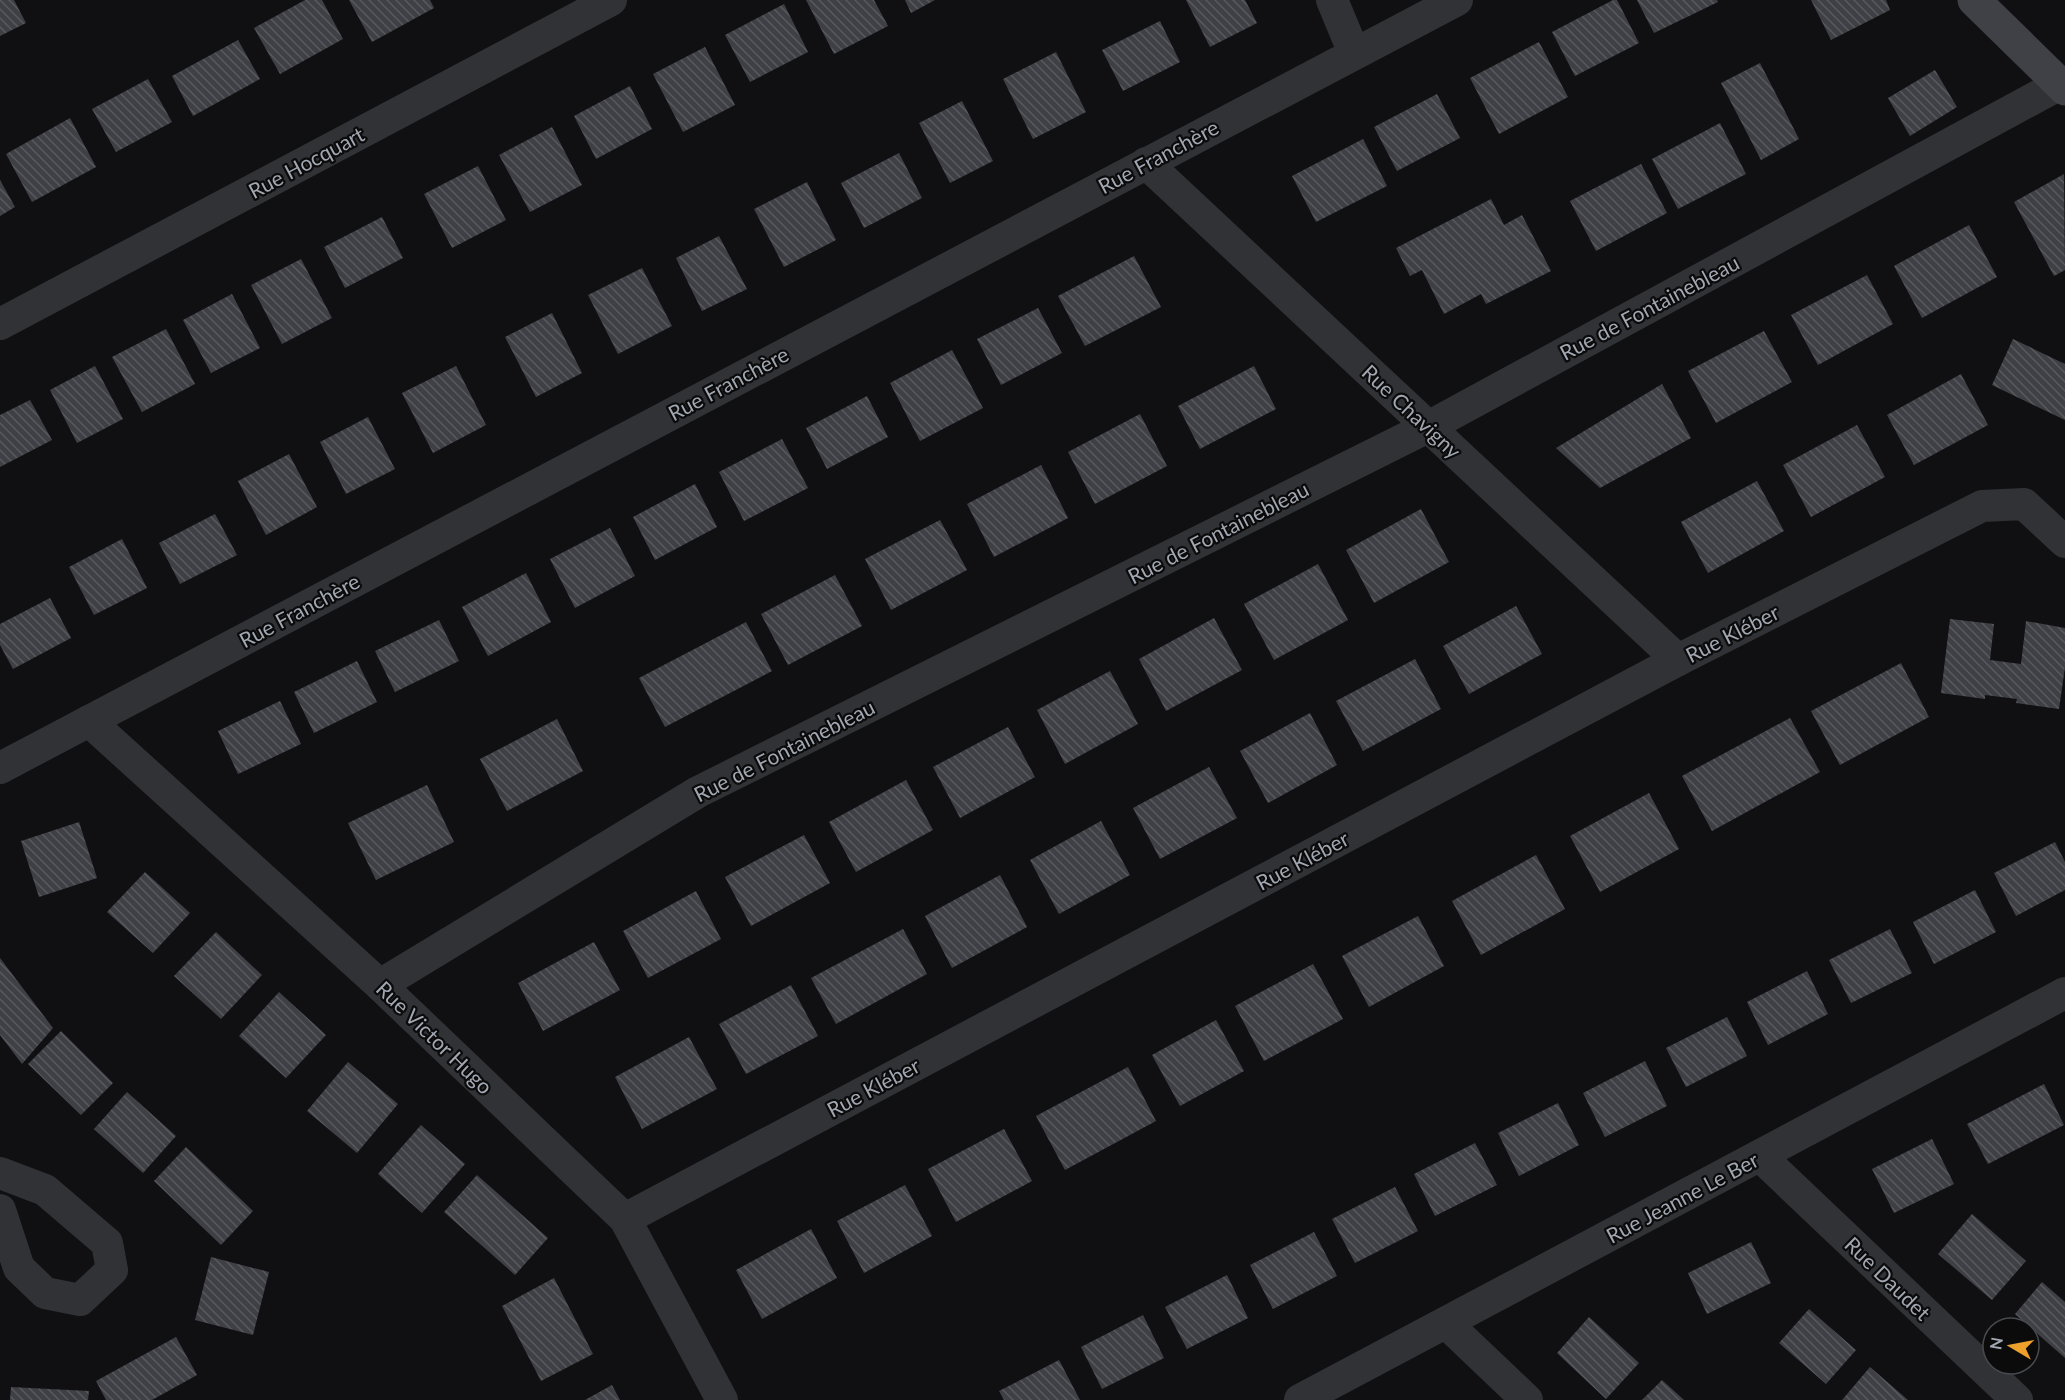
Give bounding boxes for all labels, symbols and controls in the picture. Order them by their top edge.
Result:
street label: Rue Franchère [1094,114,1222,198]
street label: Rue Hocquart [244,121,369,203]
street label: Rue de Fontainebleau [1555,249,1743,365]
street label: Rue Franchère [664,341,792,425]
street label: Rue Chavigny [1357,359,1467,463]
street label: Rue de Fontainebleau [1124,476,1312,588]
street label: Rue Franchère [235,568,363,652]
street label: Rue Kléber [1681,599,1783,667]
street label: Rue de Fontainebleau [690,694,878,806]
street label: Rue Kléber [1251,825,1353,895]
street label: Rue Victor Hugo [372,975,498,1099]
street label: Rue Kléber [822,1052,924,1122]
street label: Rue Jeanne Le Ber [1602,1146,1763,1248]
street label: Rue Daudet [1840,1231,1936,1325]
north arrow [1981,1316,2041,1376]
text: N [1985,1336,2006,1351]

